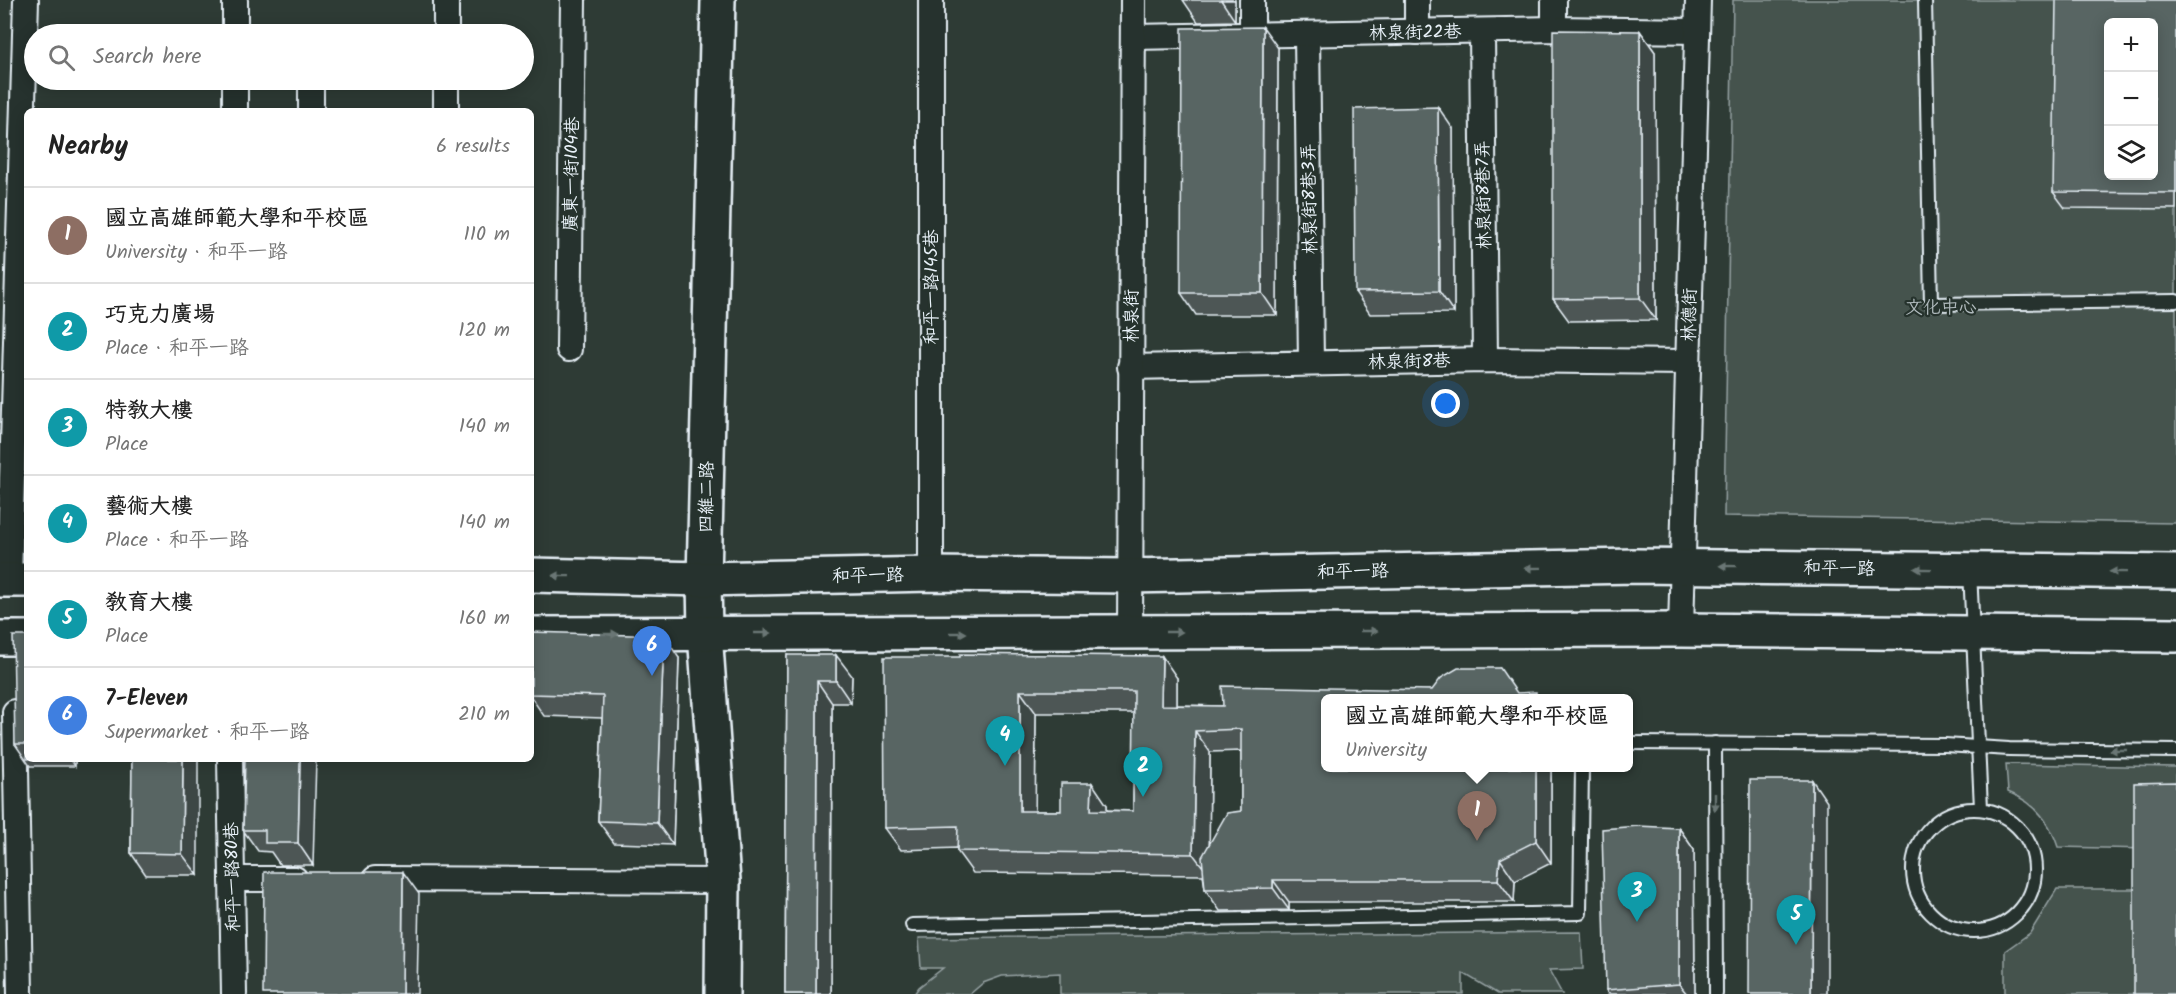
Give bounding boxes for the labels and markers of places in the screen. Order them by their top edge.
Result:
pin: 6 [632,626,672,676]
pin: 4 [986,716,1024,766]
pin: 2 [1124,748,1162,797]
pin: 1 [1458,792,1496,841]
pin: 3 [1618,872,1656,922]
pin: 5 [1776,896,1816,945]

